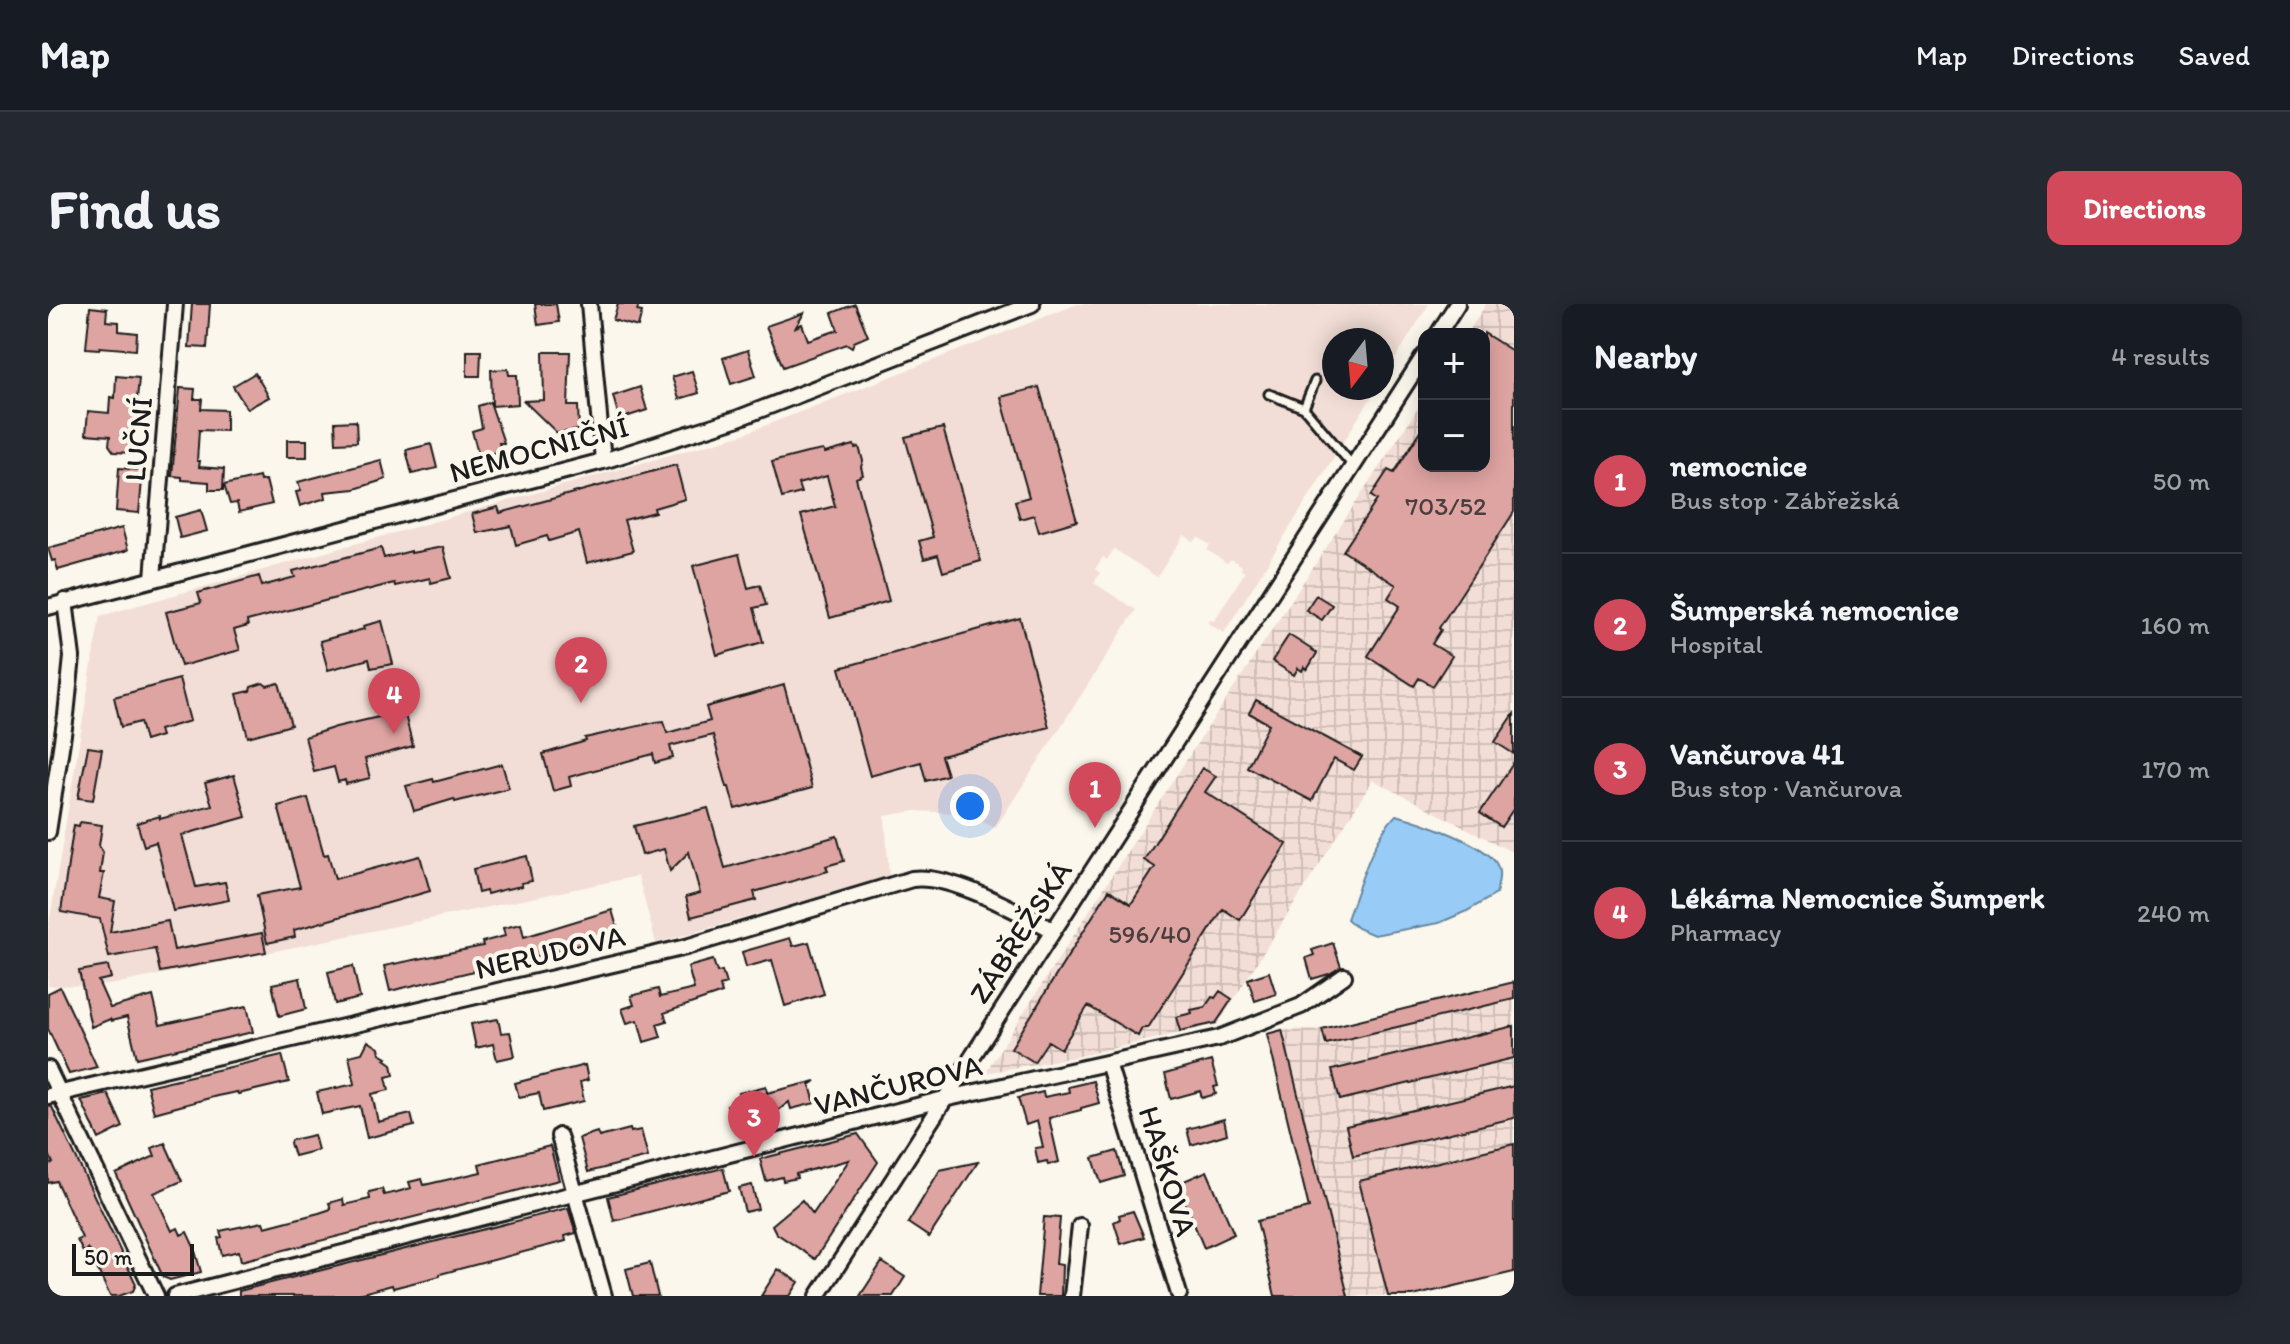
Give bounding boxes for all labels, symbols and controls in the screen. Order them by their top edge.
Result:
text: Map [40,32,110,78]
text: Map [1916,38,1967,72]
text: Directions [2011,38,2135,72]
text: Saved [2179,38,2250,72]
button: Directions [2047,171,2242,245]
text: Find us [48,175,221,242]
north arrow [1322,328,1394,400]
map controls [1418,328,1490,472]
button: + [1418,328,1490,400]
text: Nearby [1594,336,1697,377]
text: 4 results [2111,340,2210,372]
street label: LUČNÍ [116,395,160,483]
button: − [1418,400,1490,472]
street label: NEMOCNIČNÍ [445,407,633,491]
text: nemocnice [1670,447,1807,484]
text: 1 [1614,465,1626,497]
text: 50 m [2153,465,2210,497]
text: Bus stop · Zábřežská [1670,484,1900,516]
house number: 703/52 [1405,490,1487,522]
text: Šumperská nemocnice [1670,591,1959,628]
text: 2 [1613,609,1627,641]
text: 160 m [2140,609,2210,641]
text: Hospital [1670,628,1763,660]
pin: 2 [555,637,607,703]
pin: 4 [368,668,420,734]
text: Vančurova 41 [1670,735,1844,772]
text: 3 [1613,753,1627,785]
text: 170 m [2141,753,2210,785]
pin: 1 [1069,762,1121,828]
text: Bus stop · Vančurova [1670,772,1902,804]
your location [950,786,990,826]
street label: ZÁBŘEŽSKÁ [960,854,1080,1010]
text: Lékárna Nemocnice Šumperk [1670,879,2045,916]
text: 4 [1612,897,1628,929]
text: 240 m [2137,897,2210,929]
text: Pharmacy [1670,916,1781,948]
street label: NERUDOVA [471,917,629,987]
house number: 596/40 [1108,918,1192,950]
street label: VANČUROVA [810,1046,986,1124]
pin: 3 [728,1091,780,1157]
street label: HAŠKOVA [1131,1101,1205,1241]
scale bar [72,1240,194,1276]
text: 50 m [84,1244,133,1271]

